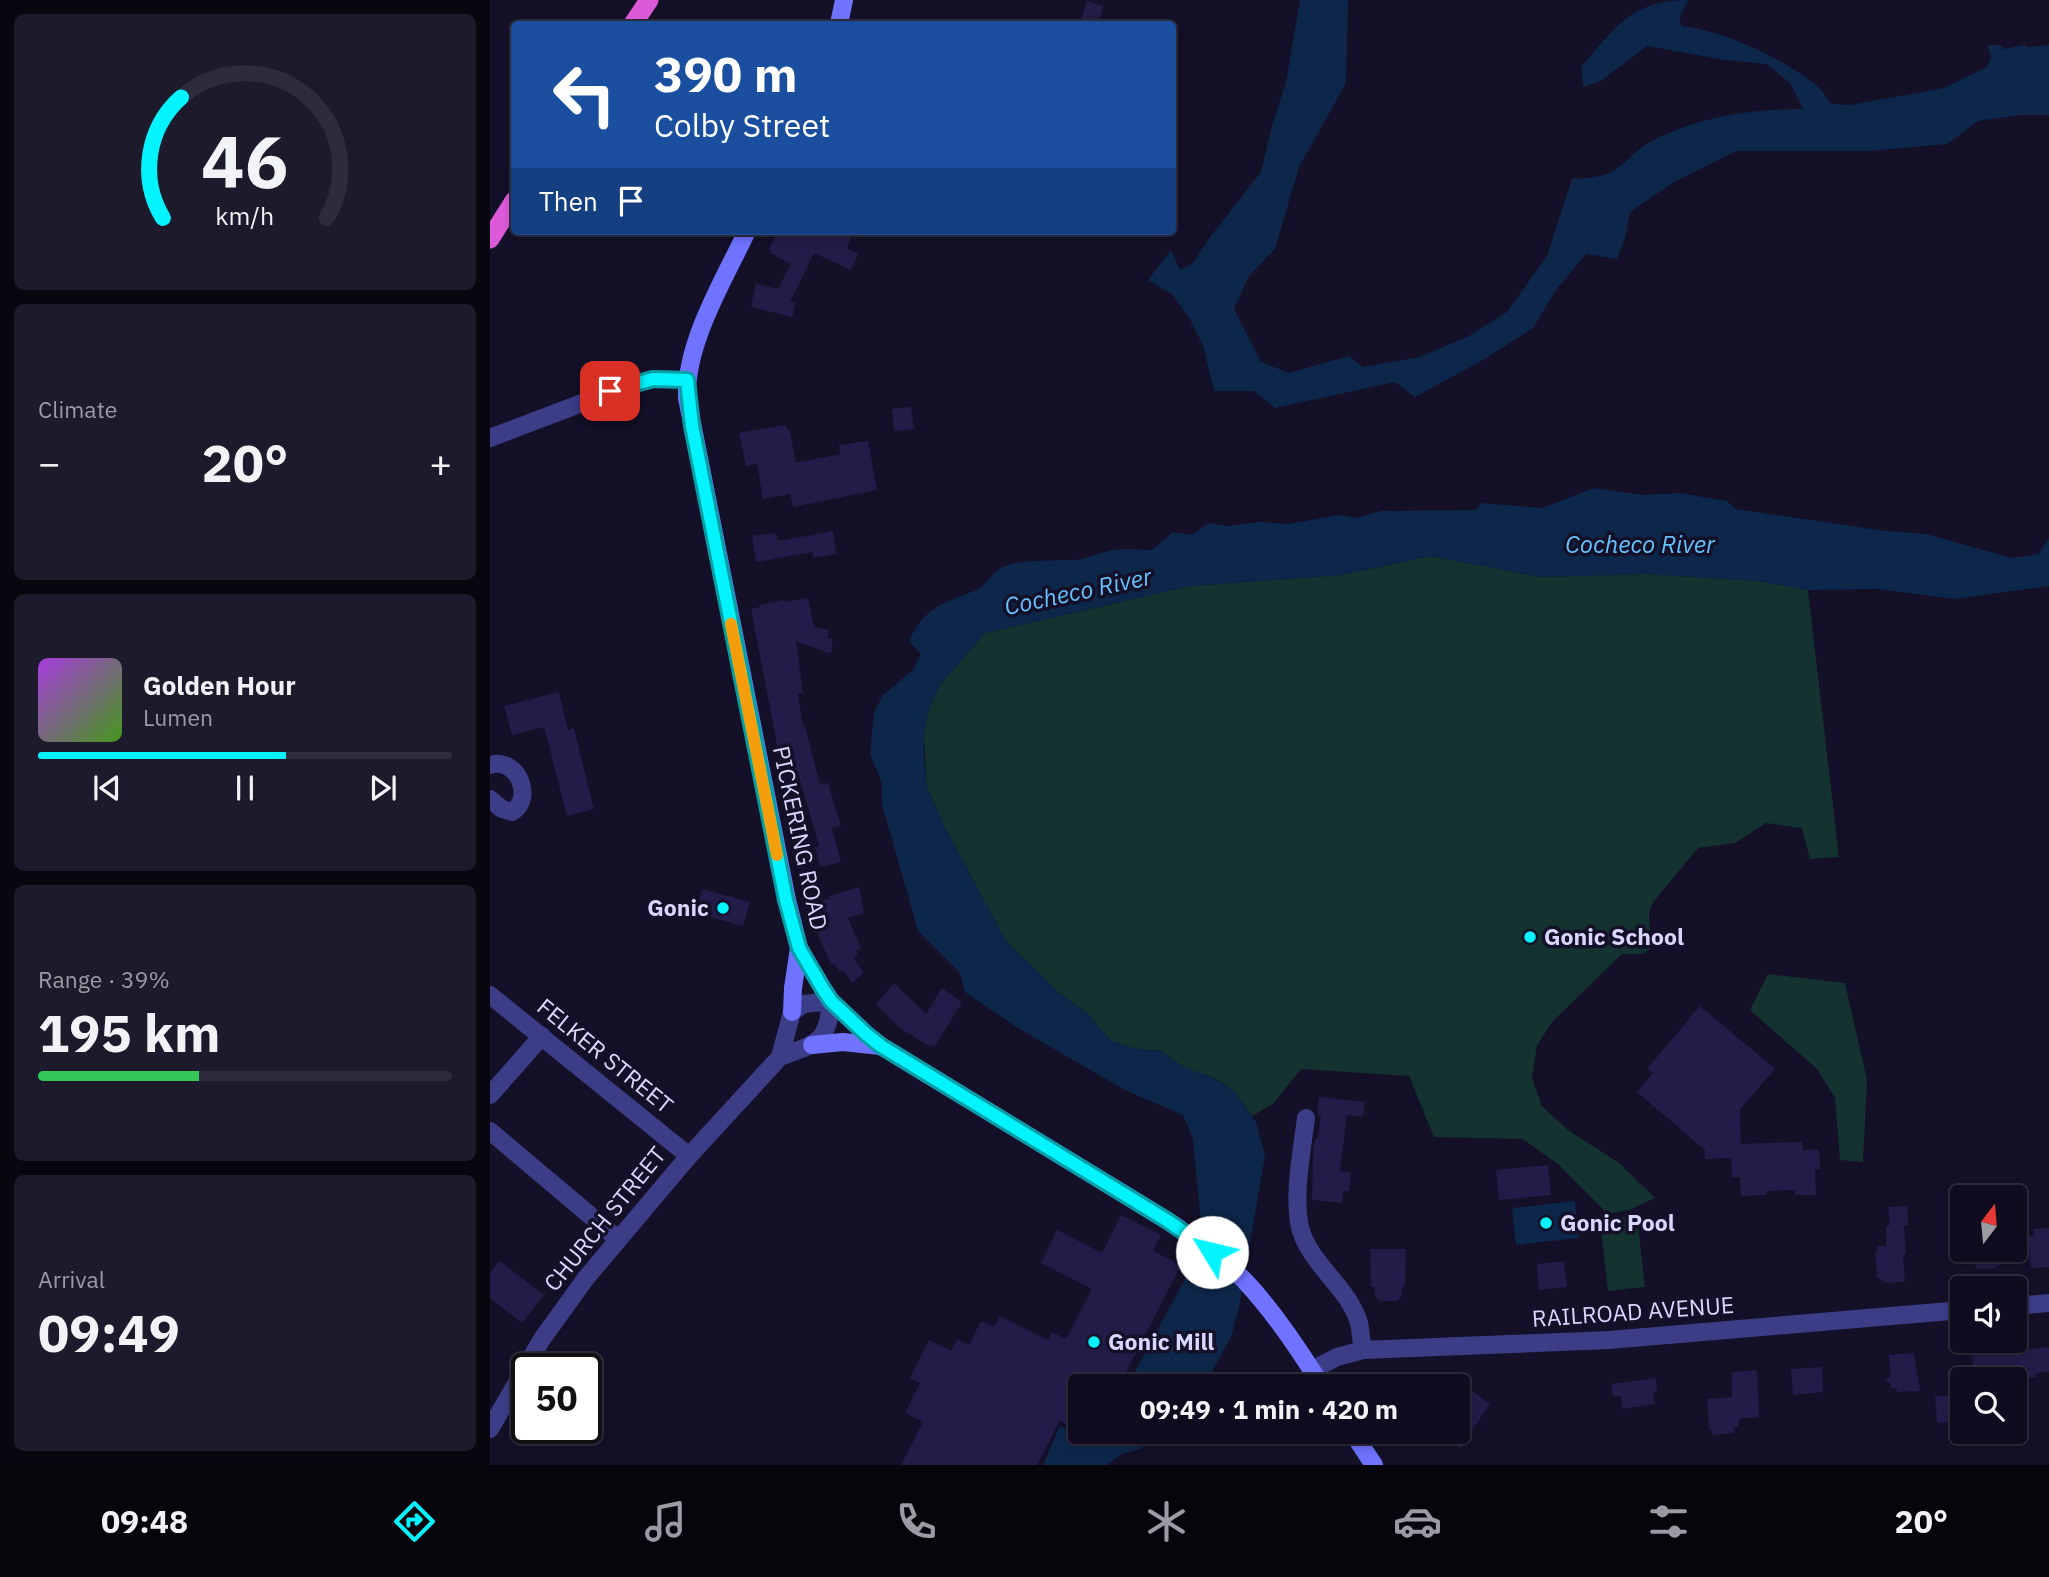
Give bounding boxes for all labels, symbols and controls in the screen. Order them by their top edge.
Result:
text: 390 m [654,42,798,105]
icon: left [539,49,630,140]
text: Colby Street [654,104,830,146]
text: 46 [201,113,289,208]
icon: arrive [612,182,650,220]
text: Then [539,184,598,218]
text: km/h [216,199,274,232]
pin [580,361,640,421]
icon: arrive [591,372,629,410]
text: Climate [38,394,117,424]
text: 20° [202,429,288,496]
text: − [38,438,61,487]
text: + [429,438,452,487]
water label: Cocheco River [1565,528,1716,560]
water label: Cocheco River [1001,560,1155,622]
text: Golden Hour [143,668,296,702]
text: Lumen [143,702,213,732]
street label: PICKERING ROAD [767,743,835,933]
icon: previous [88,769,126,807]
icon: pause [226,769,264,807]
icon: next [364,769,402,807]
place label: Gonic [647,892,709,922]
marker: Gonic [715,900,731,916]
place label: Gonic School [1544,921,1684,951]
marker: Gonic School [1522,929,1538,945]
text: Range · 39% [38,964,170,994]
street label: FELKER STREET [531,991,680,1119]
text: 195 km [38,999,220,1066]
street label: CHURCH STREET [537,1140,672,1297]
north arrow [1950,1185,2026,1262]
map controls [1950,1185,2027,1444]
place label: Gonic Pool [1560,1207,1675,1237]
position arrow [1175,1215,1249,1289]
marker: Gonic Pool [1538,1215,1554,1231]
text: Arrival [38,1264,105,1294]
button: sound [1950,1276,2027,1353]
street label: RAILROAD AVENUE [1531,1289,1735,1333]
text: 09:49 [38,1299,180,1366]
place label: Gonic Mill [1108,1326,1214,1356]
marker: Gonic Mill [1086,1334,1102,1350]
speed limit sign: 50 [511,1353,602,1444]
button: search [1950,1367,2027,1444]
text: 09:49 · 1 min · 420 m [1140,1392,1398,1426]
icon: directions [390,1497,439,1546]
icon: music [641,1497,690,1546]
icon: phone [892,1497,941,1546]
icon: climate [1142,1497,1191,1546]
icon: car [1393,1497,1442,1546]
icon: filters [1644,1497,1693,1546]
text: 09:48 [101,1500,188,1542]
text: 20° [1895,1500,1948,1542]

